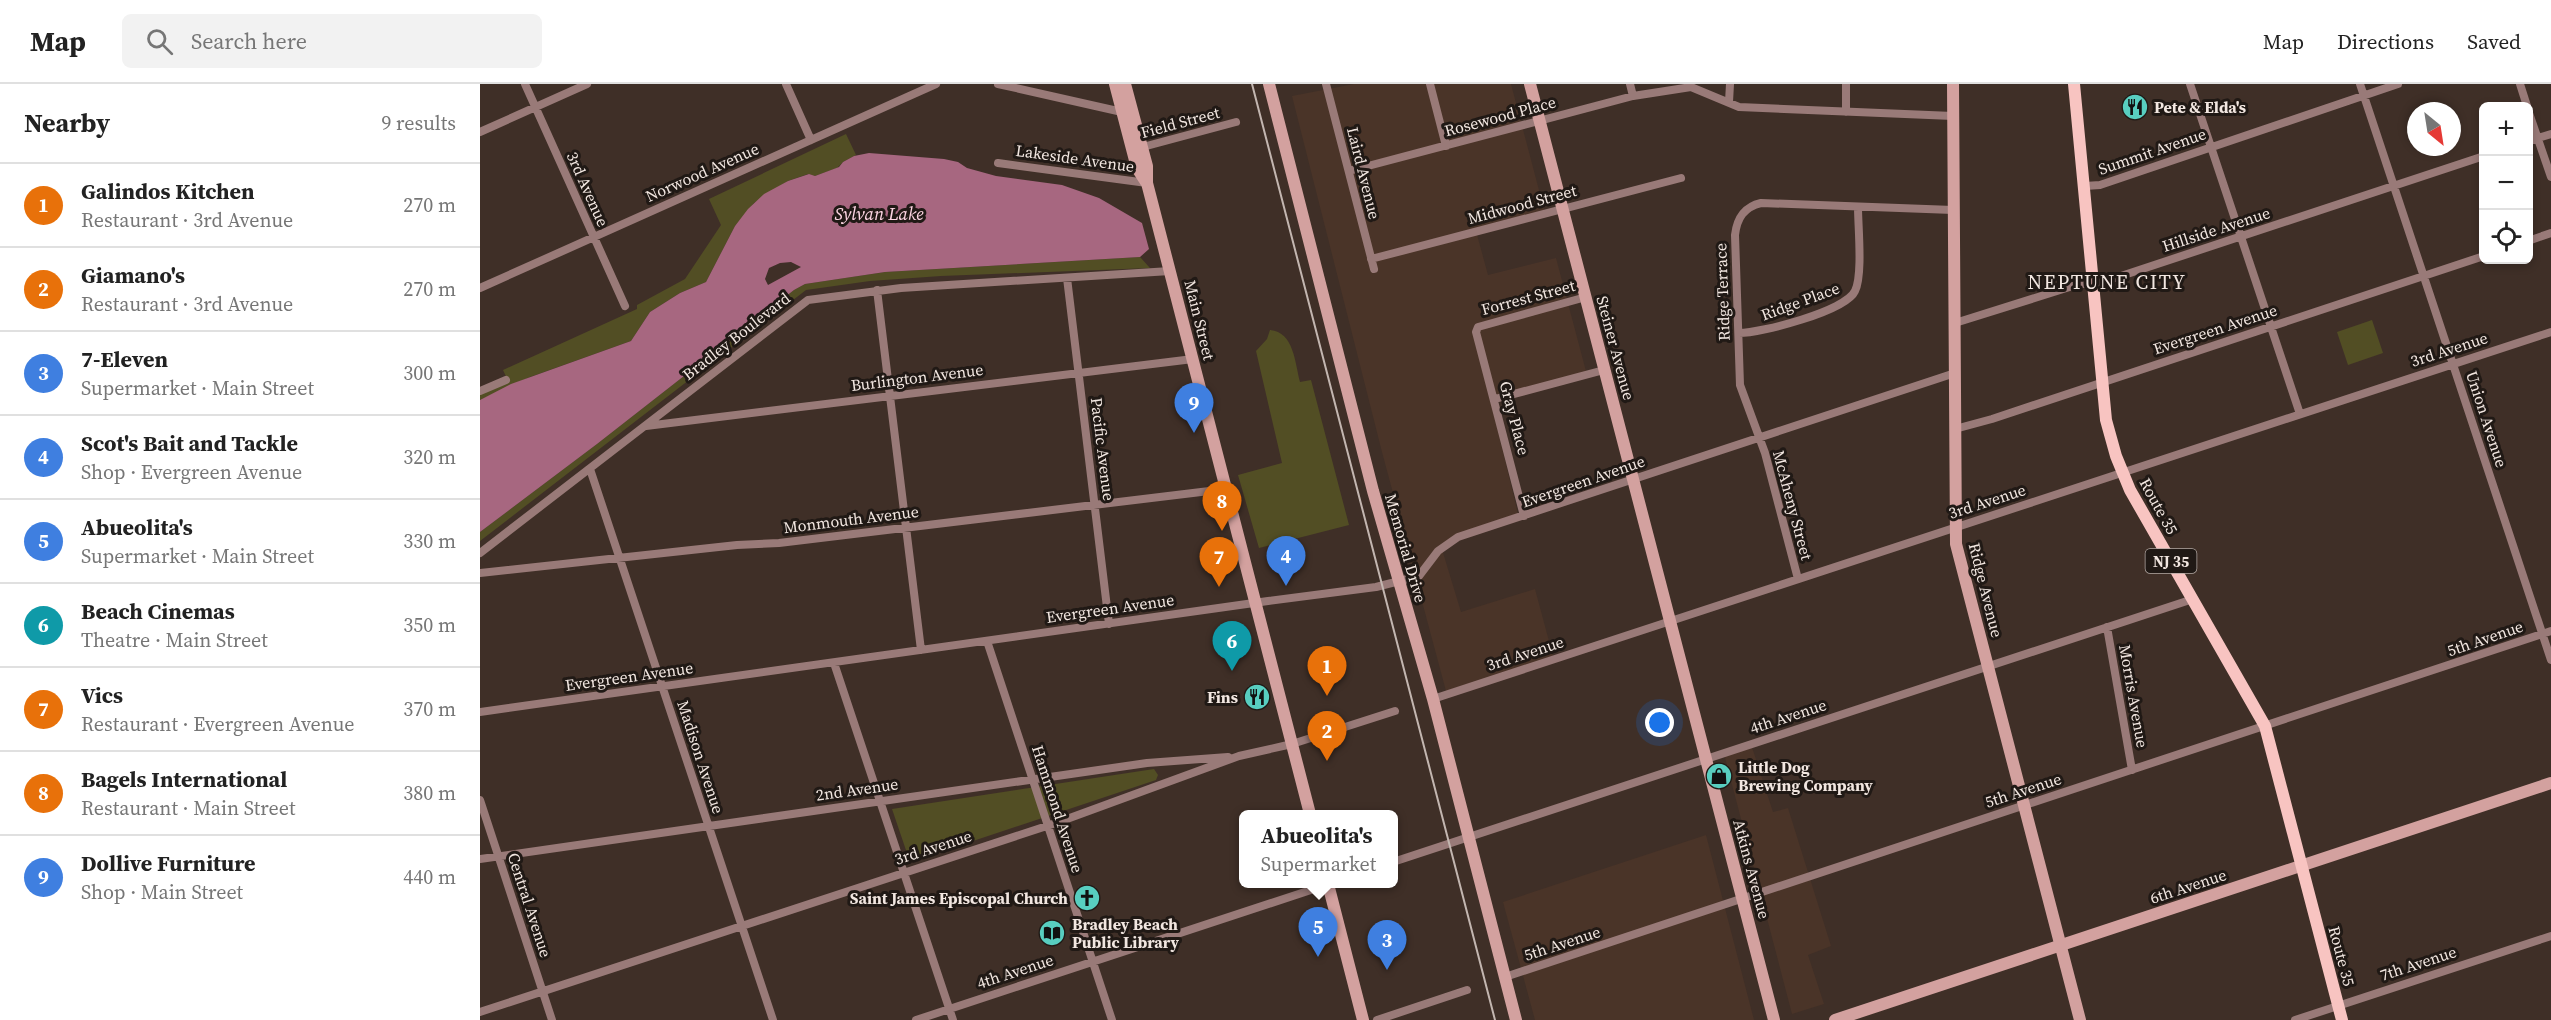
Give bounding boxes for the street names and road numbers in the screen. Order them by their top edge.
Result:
street label: Rosewood Place [1442,91,1558,141]
street label: Field Street [1138,101,1223,143]
street label: Summit Avenue [2095,122,2209,180]
street label: Laird Avenue [1342,125,1386,221]
street label: Norwood Avenue [642,137,762,207]
street label: Lakeside Avenue [1014,139,1136,177]
street label: 3rd Avenue [562,148,614,230]
street label: Midwood Street [1465,179,1580,229]
street label: Hillside Avenue [2159,201,2273,257]
street label: Ridge Terrace [1709,243,1735,341]
street label: Forrest Street [1479,274,1578,320]
street label: Ridge Place [1758,277,1842,325]
street label: Main Street [1179,278,1221,363]
street label: Bradley Boulevard [678,287,794,385]
street label: Steiner Avenue [1592,293,1640,403]
street label: Evergreen Avenue [2150,299,2280,359]
street label: 3rd Avenue [2408,326,2490,372]
street label: Burlington Avenue [850,358,984,396]
street label: Union Avenue [2461,368,2513,470]
street label: Gray Place [1495,379,1535,457]
street label: Pacific Avenue [1086,396,1120,502]
street label: McAheny Street [1768,448,1818,563]
street label: Evergreen Avenue [1518,450,1648,512]
street label: Route 35 [2135,474,2183,538]
street label: 3rd Avenue [1946,478,2028,524]
street label: Memorial Drive [1380,491,1432,605]
street label: Monmouth Avenue [782,500,920,538]
street label: Ridge Avenue [1964,540,2008,640]
road number: NJ 35 [2146,549,2196,573]
street label: Evergreen Avenue [1045,588,1175,628]
street label: 5th Avenue [2444,615,2526,661]
street label: 3rd Avenue [1484,630,1566,676]
street label: Morris Avenue [2114,643,2154,749]
street label: Evergreen Avenue [564,656,694,696]
street label: 4th Avenue [1747,693,1829,739]
street label: Madison Avenue [672,698,730,816]
street label: Hammond Avenue [1027,742,1089,876]
street label: 5th Avenue [1982,767,2064,813]
street label: 2nd Avenue [814,772,900,806]
street label: Atkins Avenue [1728,817,1776,921]
street label: 3rd Avenue [892,824,974,870]
street label: Central Avenue [503,850,557,960]
street label: 6th Avenue [2147,863,2229,909]
street label: 5th Avenue [1521,920,1603,966]
street label: Route 35 [2323,924,2361,988]
street label: 7th Avenue [2377,940,2459,986]
street label: 4th Avenue [974,948,1056,994]

